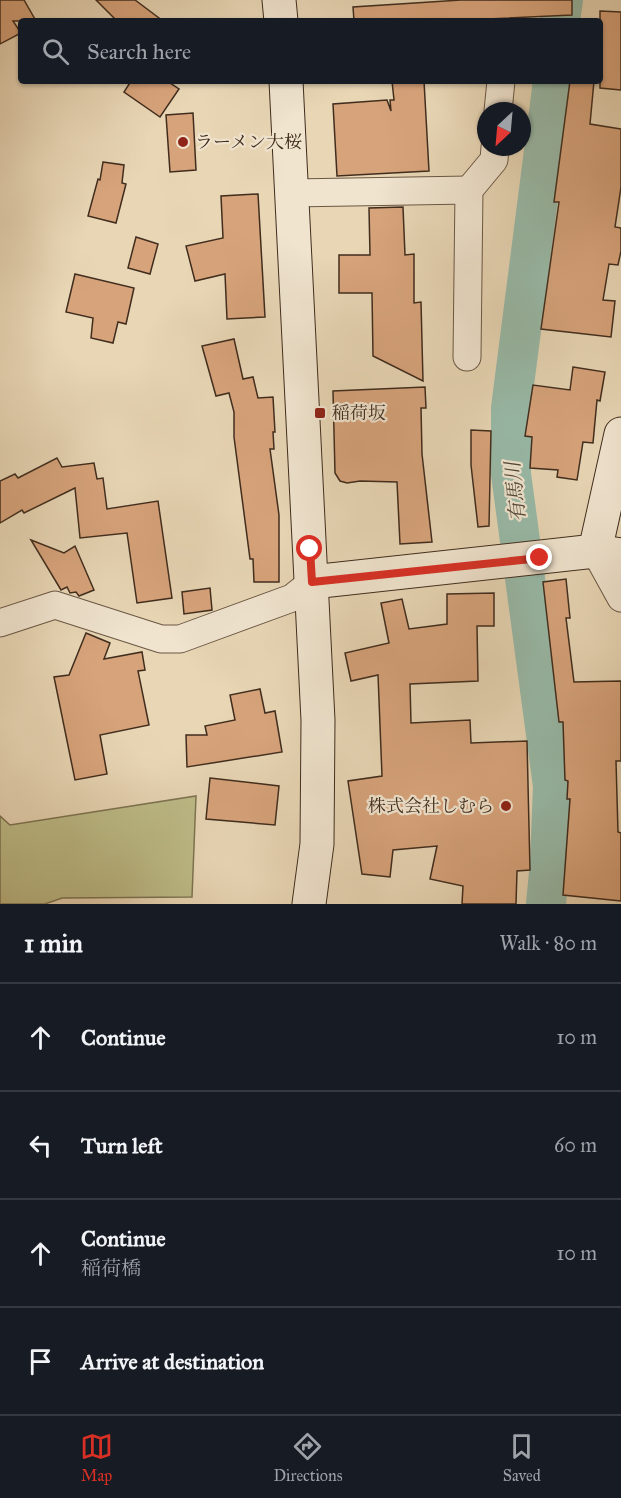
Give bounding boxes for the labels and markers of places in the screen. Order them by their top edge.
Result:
place label: ラーメン大桜 [195,131,302,153]
marker: ラーメン大桜 [176,135,190,149]
place label: 稲荷坂 [332,402,386,424]
marker: 稲荷坂 [313,406,327,420]
place label: 株式会社しむら [368,795,494,817]
marker: 株式会社しむら [499,799,513,813]

